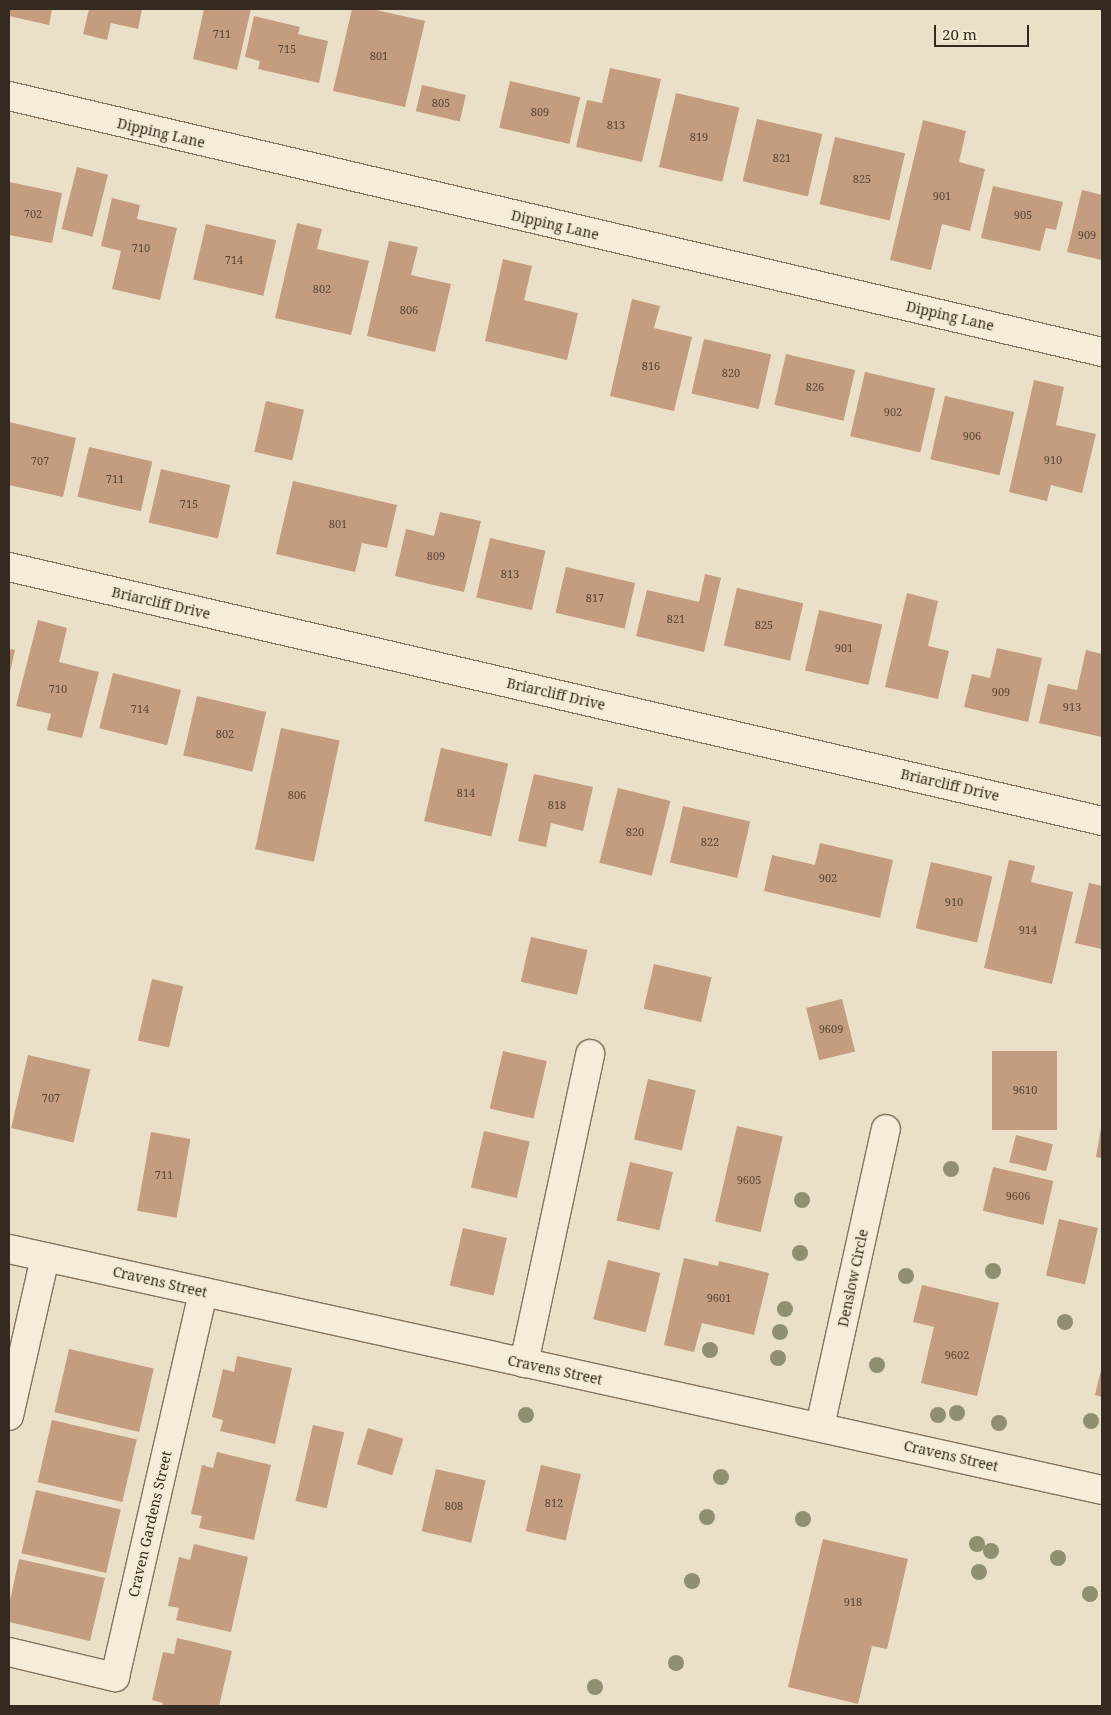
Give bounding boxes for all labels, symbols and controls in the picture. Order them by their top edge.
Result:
scale bar [936,15,1031,47]
text: 20 m [942,24,977,44]
house number: 711 [213,27,231,41]
house number: 715 [278,42,296,56]
house number: 801 [370,49,388,63]
house number: 805 [432,96,450,110]
house number: 809 [531,105,549,119]
street label: Dipping Lane [115,115,207,151]
house number: 813 [607,118,625,132]
house number: 819 [690,130,708,144]
house number: 821 [773,151,791,165]
house number: 825 [853,172,871,186]
house number: 901 [933,189,951,203]
house number: 702 [24,207,42,221]
street label: Dipping Lane [509,207,601,243]
house number: 905 [1014,208,1032,222]
house number: 909 [1078,228,1096,242]
house number: 710 [132,241,150,255]
house number: 714 [225,253,243,267]
house number: 802 [313,282,331,296]
street label: Dipping Lane [904,298,996,334]
house number: 806 [400,303,418,317]
house number: 816 [642,359,660,373]
house number: 820 [722,366,740,380]
house number: 826 [806,380,824,394]
house number: 902 [884,405,902,419]
house number: 906 [963,429,981,443]
house number: 910 [1044,453,1062,467]
house number: 707 [31,454,49,468]
house number: 711 [106,472,124,486]
house number: 715 [180,497,198,511]
house number: 801 [329,517,347,531]
house number: 809 [427,549,445,563]
house number: 813 [501,567,519,581]
street label: Briarcliff Drive [110,583,212,623]
house number: 817 [586,591,604,605]
house number: 821 [667,612,685,626]
house number: 825 [755,618,773,632]
house number: 901 [835,641,853,655]
street label: Briarcliff Drive [505,674,607,714]
house number: 710 [49,682,67,696]
house number: 909 [992,685,1010,699]
house number: 913 [1063,700,1081,714]
house number: 714 [131,702,149,716]
house number: 802 [216,727,234,741]
street label: Briarcliff Drive [899,765,1001,805]
house number: 814 [457,786,475,800]
house number: 806 [288,788,306,802]
house number: 818 [548,798,566,812]
house number: 820 [626,825,644,839]
house number: 822 [701,835,719,849]
house number: 902 [819,871,837,885]
house number: 910 [945,895,963,909]
house number: 914 [1019,923,1037,937]
house number: 9609 [819,1022,843,1036]
house number: 9610 [1013,1083,1037,1097]
house number: 707 [42,1091,60,1105]
house number: 711 [155,1168,173,1182]
house number: 9605 [737,1173,761,1187]
house number: 9606 [1006,1189,1030,1203]
street label: Denslow Circle [834,1228,872,1328]
street label: Cravens Street [111,1263,209,1301]
house number: 9601 [707,1291,731,1305]
house number: 9602 [945,1348,969,1362]
street label: Cravens Street [506,1352,604,1388]
street label: Cravens Street [902,1437,1000,1475]
street label: Craven Gardens Street [125,1449,175,1599]
house number: 812 [545,1496,563,1510]
house number: 808 [445,1499,463,1513]
house number: 918 [844,1595,862,1609]

